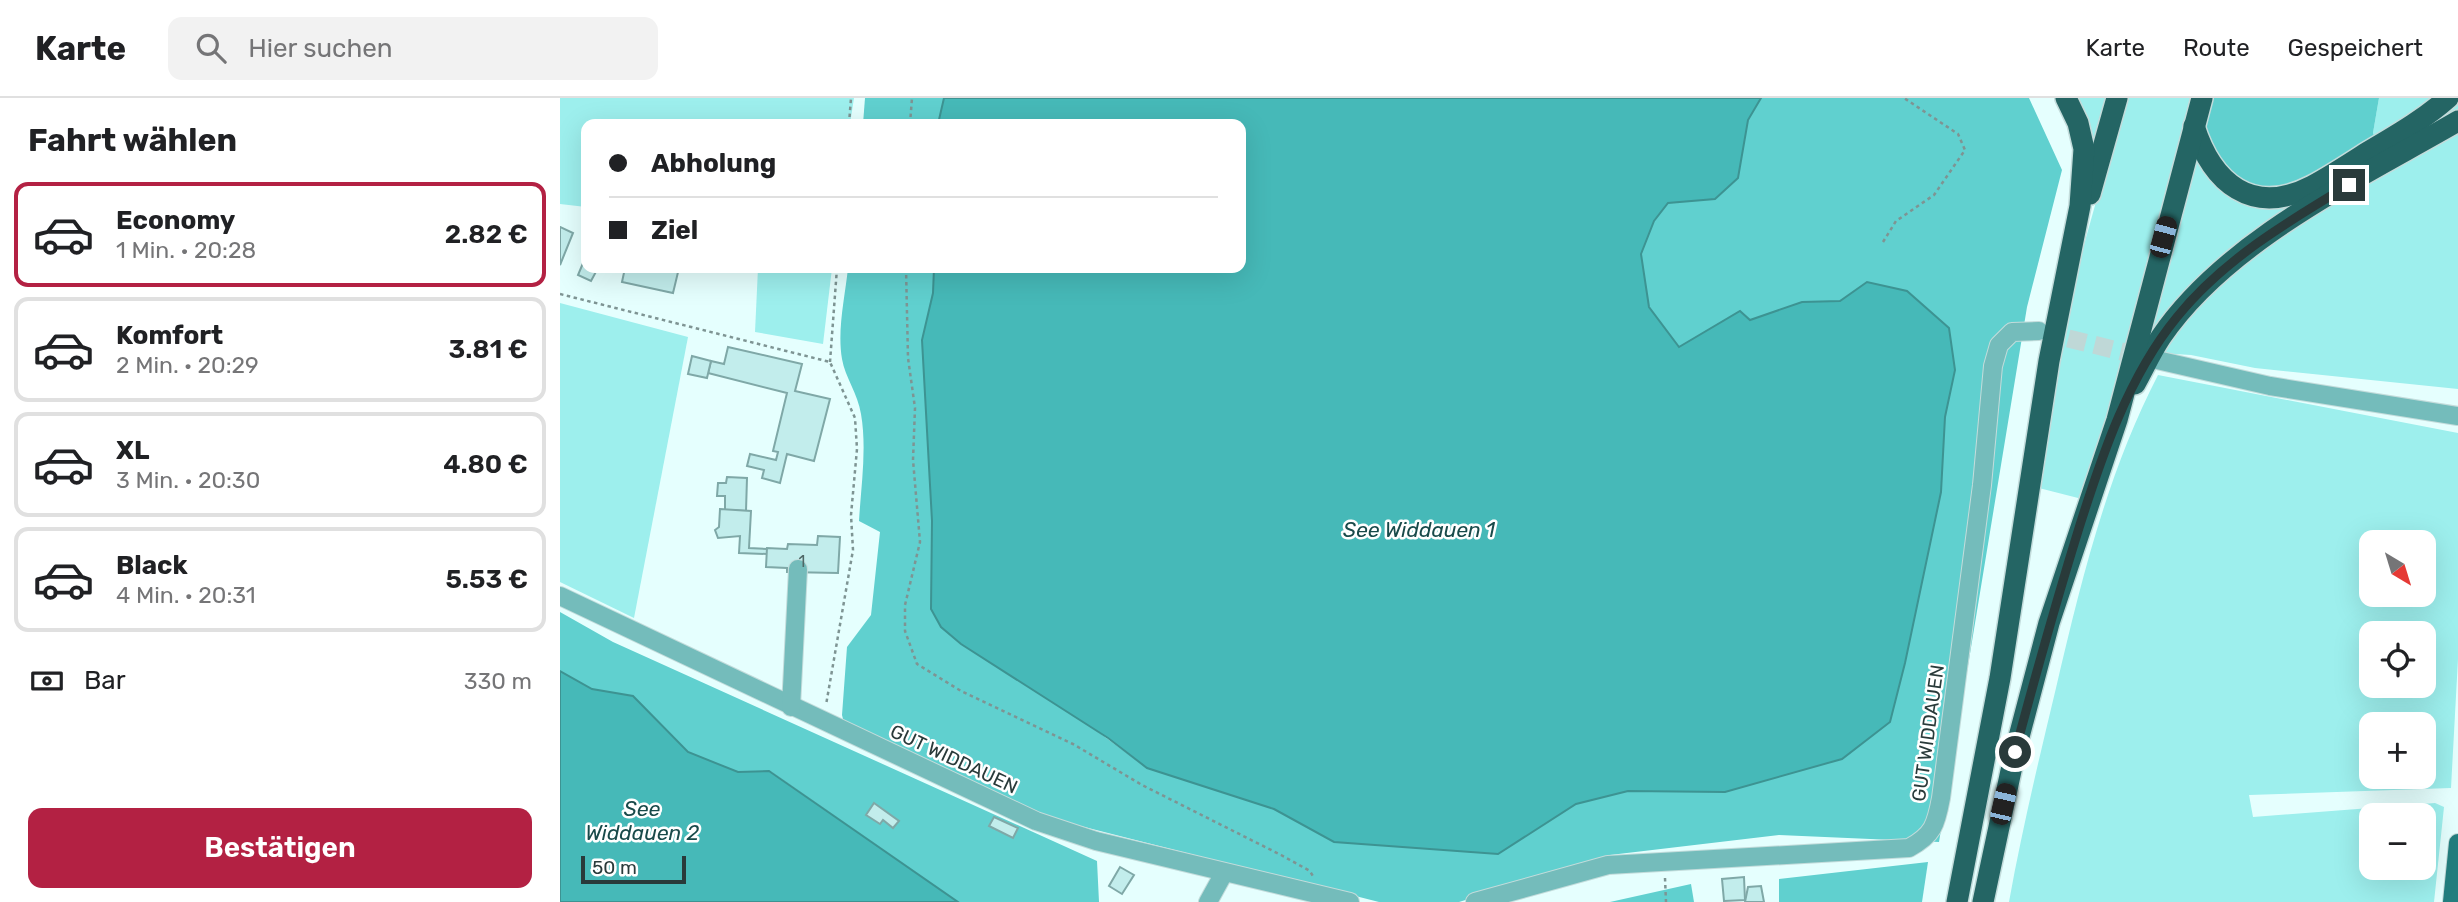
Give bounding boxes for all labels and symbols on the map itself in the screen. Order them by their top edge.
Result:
route end [2333,169,2365,201]
car [2148,214,2179,260]
water label: See Widdauen 1 [1343,517,1496,542]
north arrow [2359,530,2436,607]
house number: 1 [799,552,805,571]
street label: GUT WIDDAUEN [1907,663,1949,803]
street label: GUT WIDDAUEN [887,719,1021,799]
route start [1999,736,2031,768]
car [1989,781,2018,827]
water label: See Widdauen 2 [585,796,699,845]
scale bar [581,853,686,885]

